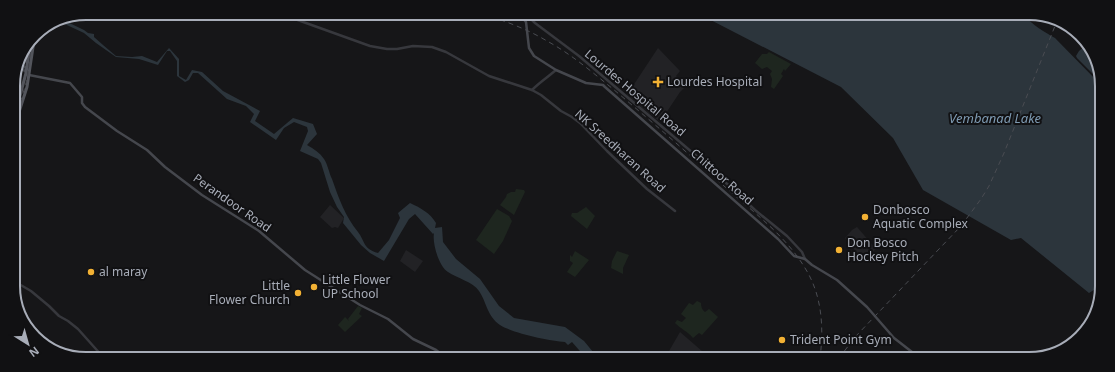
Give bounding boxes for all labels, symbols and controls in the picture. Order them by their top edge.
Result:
street label: Lourdes Hospital Road [581,45,690,140]
place label: Lourdes Hospital [667,73,762,90]
marker: Lourdes Hospital [652,76,664,88]
street label: NK Sreedharan Road [571,105,669,196]
water label: Vembanad Lake [949,109,1041,127]
street label: Chittoor Road [687,145,757,209]
street label: Perandoor Road [190,169,275,236]
place label: Donbosco Aquatic Complex [873,201,969,232]
marker: Donbosco Aquatic Complex [860,212,870,222]
place label: Don Bosco Hockey Pitch [847,234,919,265]
marker: Don Bosco Hockey Pitch [834,245,844,255]
place label: al maray [99,263,148,280]
marker: al maray [86,267,96,277]
place label: Little Flower UP School [322,271,391,302]
place label: Little Flower Church [209,277,290,308]
marker: Little Flower UP School [309,282,319,292]
marker: Little Flower Church [293,288,303,298]
north arrow [8,324,48,364]
place label: Trident Point Gym [790,331,892,348]
marker: Trident Point Gym [777,335,787,345]
text: N [26,344,42,361]

